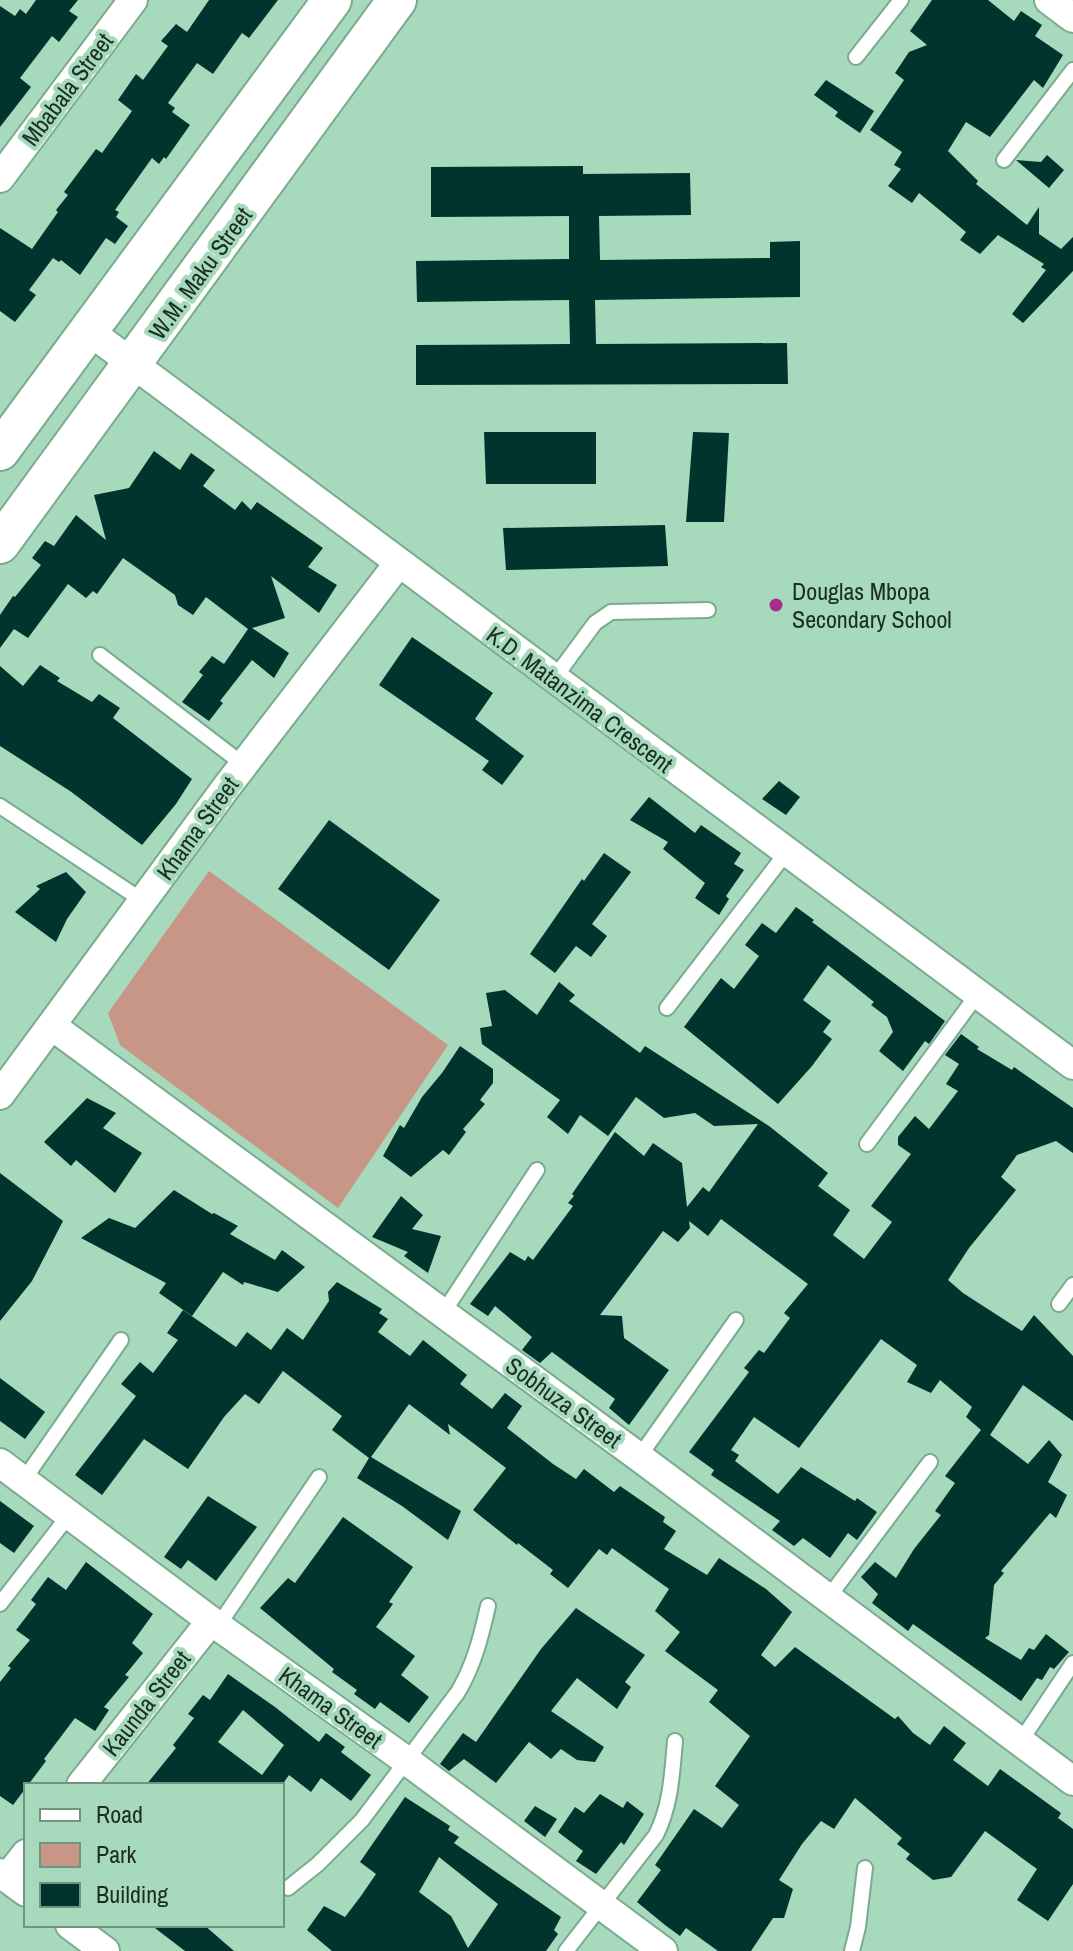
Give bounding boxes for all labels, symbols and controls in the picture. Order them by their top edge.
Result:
street label: Mbabala Street [14,26,120,152]
street label: W.M. Maku Street [141,200,259,346]
place label: Douglas Mbopa Secondary School [792,575,952,635]
marker: Douglas Mbopa Secondary School [767,596,785,614]
street label: K.D. Matanzima Crescent [480,618,680,780]
street label: Khama Street [149,769,246,886]
street label: Sobhuza Street [500,1349,629,1455]
street label: Kaunda Street [95,1643,198,1762]
street label: Khama Street [273,1659,390,1756]
legend [24,1783,284,1927]
text: Road [96,1798,143,1830]
text: Park [96,1838,137,1870]
text: Building [96,1878,168,1910]

